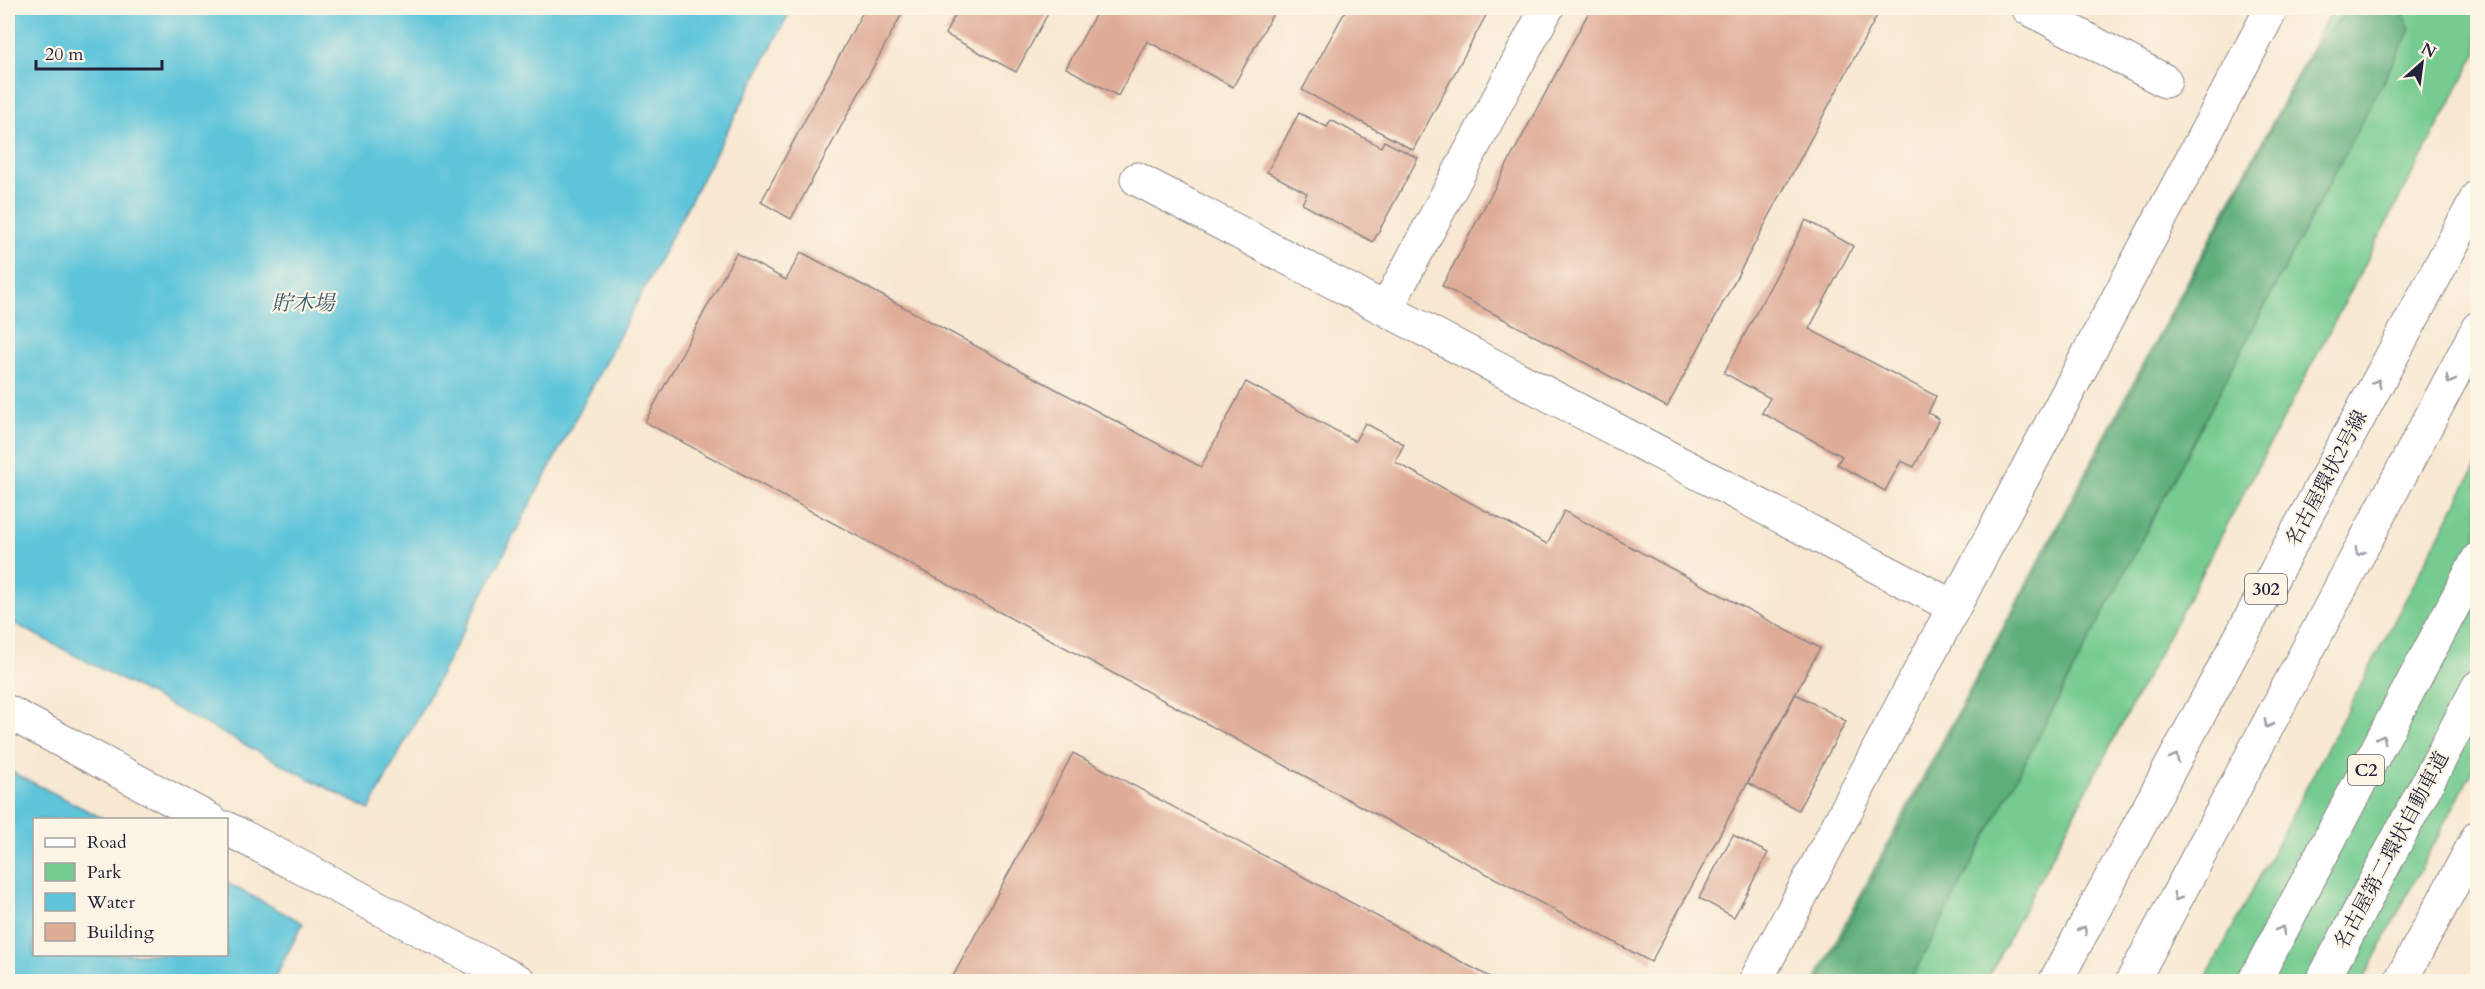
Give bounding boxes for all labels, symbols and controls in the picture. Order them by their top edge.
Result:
scale bar [36,33,162,71]
north arrow [2392,33,2452,93]
text: N [2417,38,2440,64]
text: 20 m [45,42,84,67]
water label: 貯木場 [272,289,336,318]
one-way arrow [2446,373,2457,384]
one-way arrow [2370,379,2381,389]
street label: 名古屋環状2号線 [2279,406,2374,551]
one-way arrow [2355,546,2366,556]
road number: 302 [2245,574,2287,604]
one-way arrow [2264,718,2275,729]
one-way arrow [2375,734,2386,745]
street label: 名古屋第二環状自動車道 [2328,747,2455,954]
one-way arrow [2168,754,2179,764]
road number: C2 [2348,755,2384,785]
legend [33,818,228,956]
text: Road [87,830,127,855]
text: Park [87,860,122,885]
text: Water [86,890,136,915]
one-way arrow [2173,890,2184,901]
text: Building [87,920,155,945]
one-way arrow [2274,925,2286,936]
one-way arrow [2076,926,2087,936]

